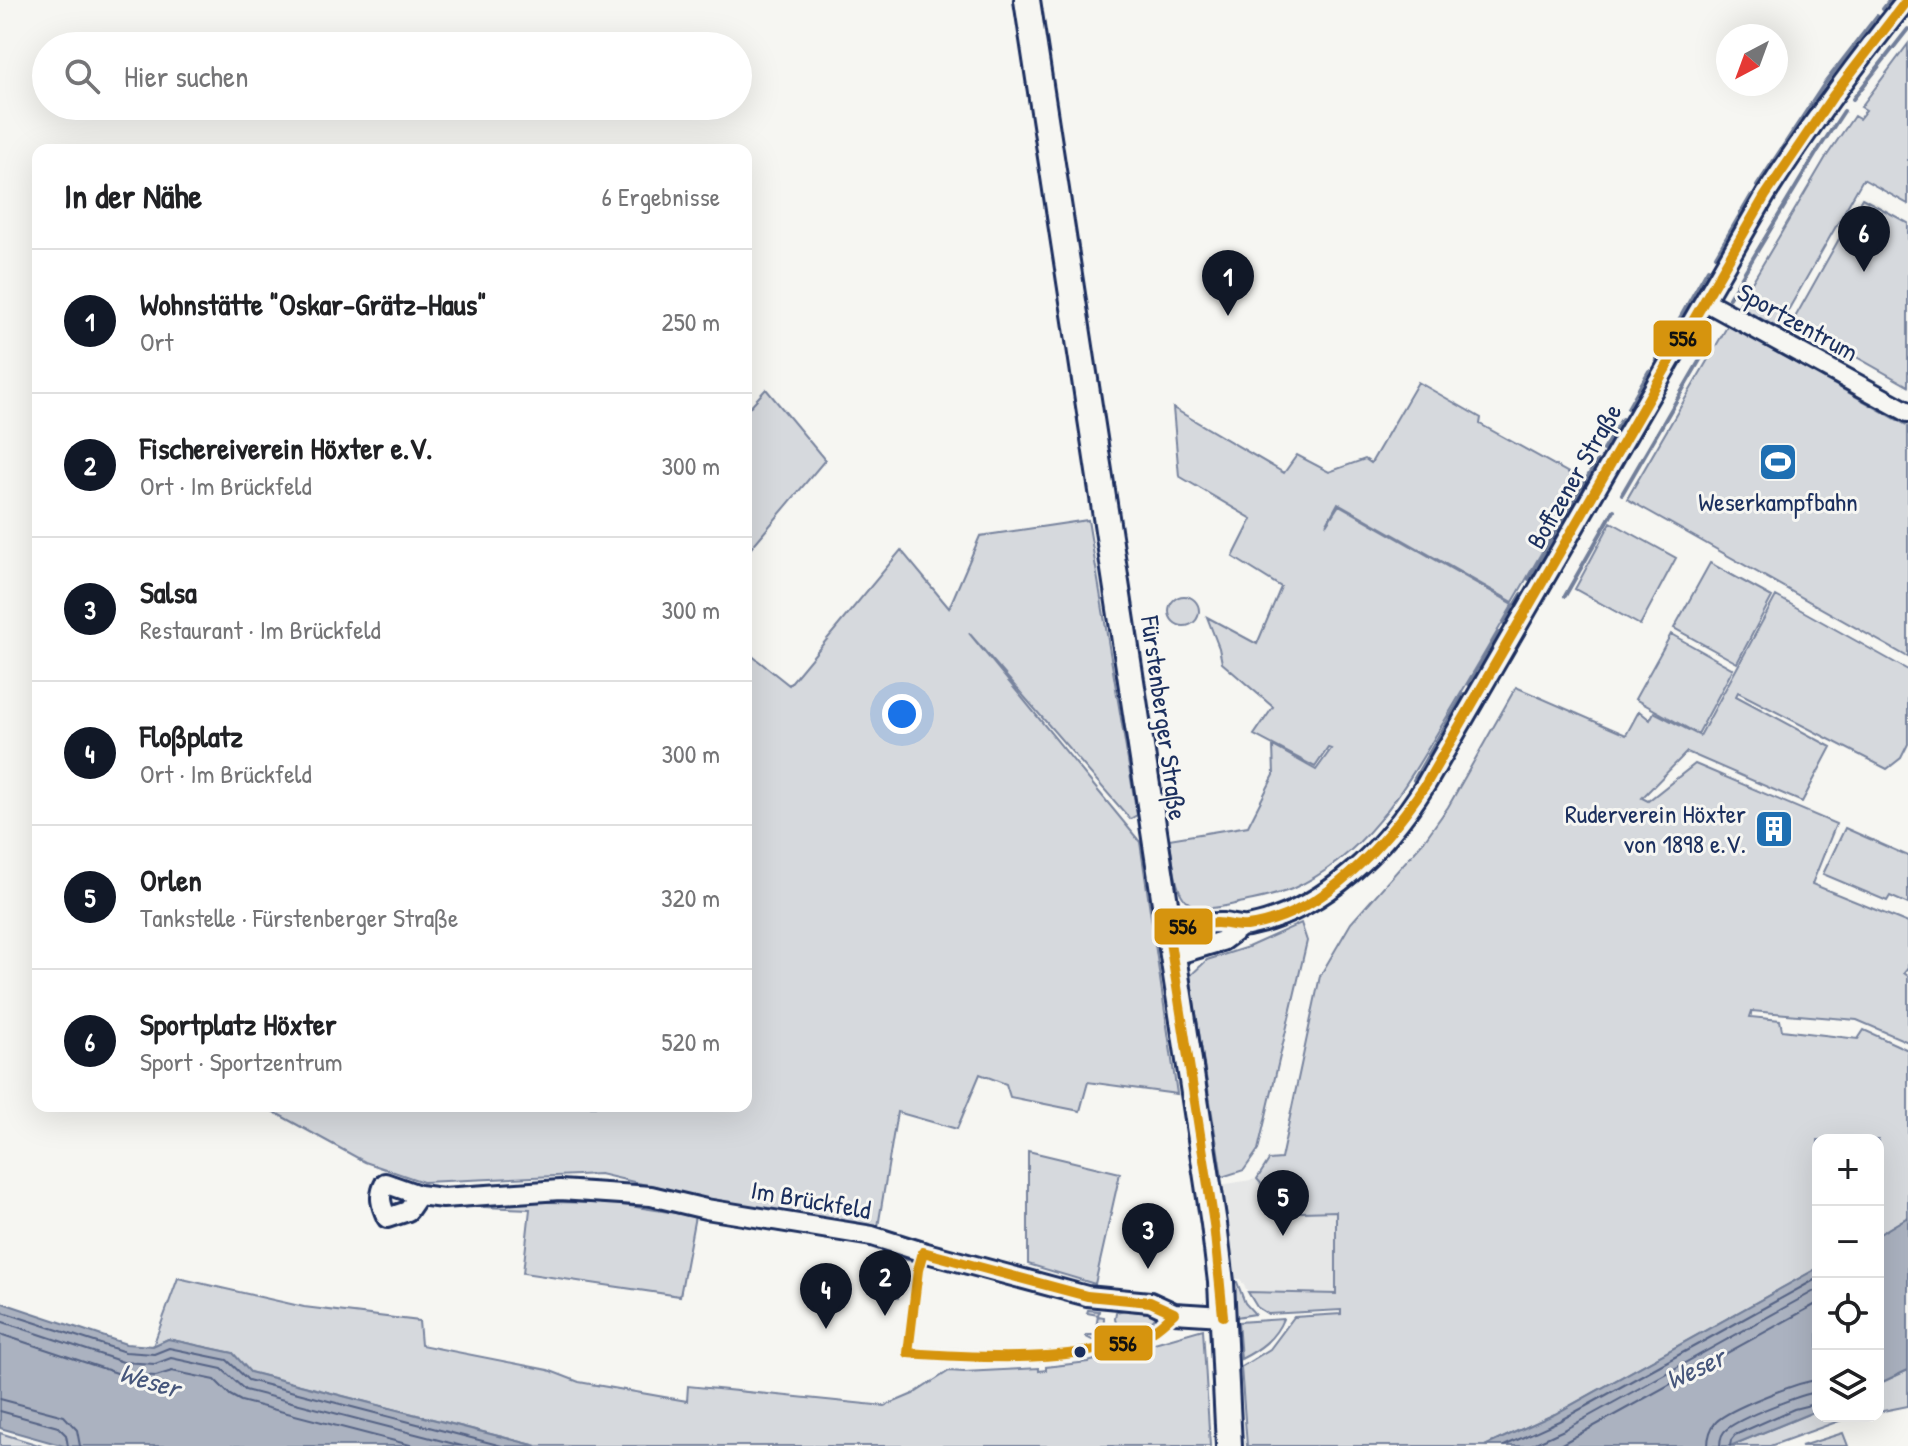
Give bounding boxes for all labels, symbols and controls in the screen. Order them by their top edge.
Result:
north arrow [1716,24,1788,96]
search box [32,32,752,120]
icon: search [60,54,104,98]
text: Hier suchen [124,56,248,96]
text: In der Nähe [64,173,202,219]
text: 6 Ergebnisse [602,179,720,214]
pin: 6 [1838,206,1890,272]
pin: 1 [1202,250,1254,316]
street label: Sportzentrum [1732,274,1865,369]
text: Wohnstätte "Oskar-Grätz-Haus" [140,284,486,324]
text: 1 [85,304,95,339]
text: 250 m [662,304,720,339]
line badge: 556 [1652,319,1713,358]
text: 556 [1669,323,1697,353]
text: Ort [140,324,173,359]
street label: Boffzener Straße [1518,397,1629,555]
text: Fischereiverein Höxter e.V. [140,428,432,468]
sports icon: Weserkampfbahn [1757,441,1799,483]
text: 2 [84,448,96,483]
text: 300 m [661,448,720,483]
text: Ort · Im Brückfeld [140,468,312,503]
place label: Weserkampfbahn [1698,484,1858,519]
text: Salsa [140,572,197,612]
text: 3 [84,592,96,627]
text: 300 m [661,592,720,627]
text: Restaurant · Im Brückfeld [140,612,381,647]
street label: Fürstenberger Straße [1133,613,1196,822]
your location [882,694,922,734]
text: Floßplatz [140,716,243,756]
text: 4 [85,736,95,771]
text: 300 m [661,736,720,771]
text: Ort · Im Brückfeld [140,756,312,791]
place label: Ruderverein Höxter von 1898 e.V. [1565,796,1746,861]
building icon: Ruderverein Höxter von 1898 e.V. [1753,808,1795,850]
text: Orlen [140,860,202,900]
text: 5 [85,880,96,915]
text: 320 m [661,880,720,915]
text: Tankstelle · Fürstenberger Straße [140,900,458,935]
line badge: 556 [1153,907,1214,946]
text: 556 [1169,911,1197,941]
text: Sportplatz Höxter [140,1004,337,1044]
text: 6 [85,1024,95,1059]
text: 520 m [662,1024,720,1059]
text: Sport · Sportzentrum [140,1044,342,1079]
map controls [1812,1134,1884,1422]
button: + [1812,1134,1884,1206]
pin: 5 [1257,1170,1309,1236]
street label: Im Brückfeld [748,1172,874,1227]
pin: 3 [1122,1203,1174,1269]
button: − [1812,1206,1884,1278]
pin: 2 [859,1250,911,1316]
pin: 4 [800,1263,852,1329]
button: locate [1812,1278,1884,1350]
line badge: 556 [1093,1324,1154,1362]
text: 556 [1109,1328,1137,1358]
water label: Weser [1659,1337,1734,1398]
unlabelled marker [1072,1344,1088,1360]
button: layers [1812,1350,1884,1422]
water label: Weser [115,1353,188,1408]

